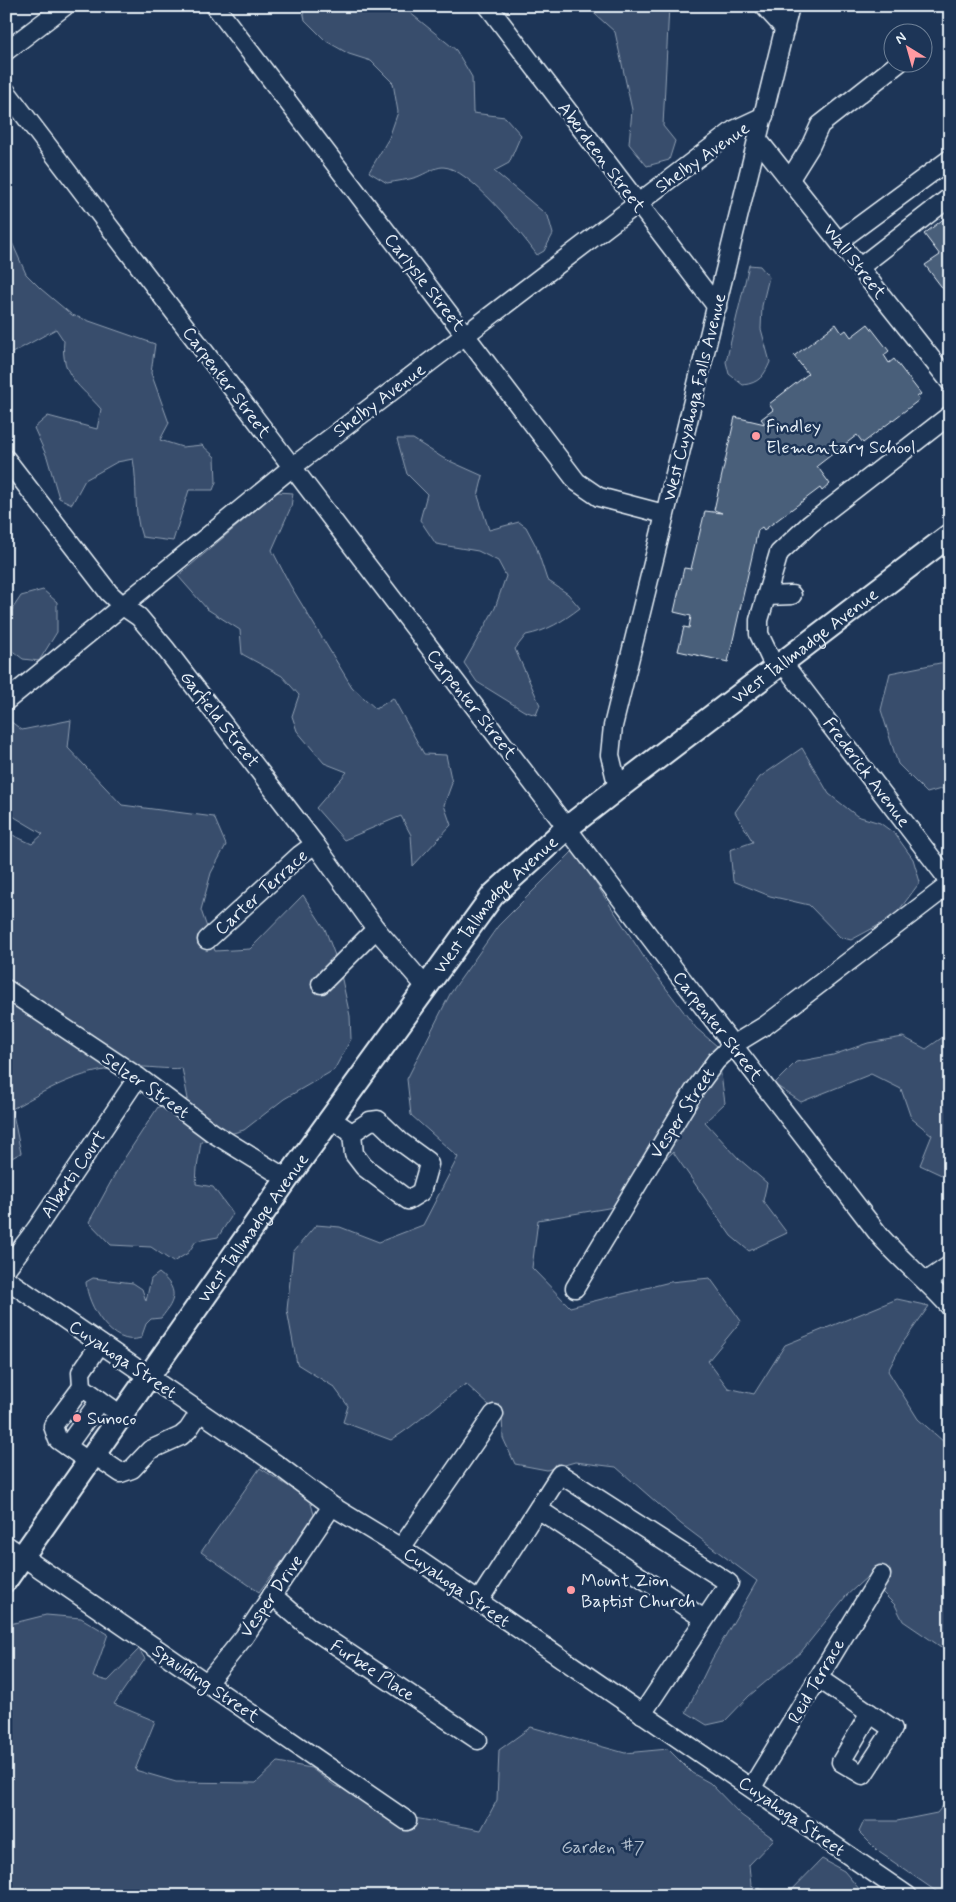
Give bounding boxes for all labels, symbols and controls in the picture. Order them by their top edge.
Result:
north arrow [884,22,934,72]
text: N [892,28,910,48]
street label: Aberdeen Street [552,97,651,218]
street label: Shelby Avenue [651,116,755,199]
street label: Wall Street [817,219,892,305]
street label: Carlysle Street [378,229,470,337]
street label: West Cuyahoga Falls Avenue [657,291,732,504]
street label: Carpenter Street [176,322,276,443]
street label: Shelby Avenue [328,358,431,443]
place label: Findley Elementary School [766,415,916,460]
marker: Findley Elementary School [750,430,762,442]
street label: West Tallmadge Avenue [727,583,884,710]
street label: Carpenter Street [421,645,522,765]
street label: Garfield Street [174,666,265,773]
street label: Frederick Avenue [817,713,916,833]
street label: West Tallmadge Avenue [429,831,564,979]
street label: Carter Terrace [210,845,313,941]
street label: Carpenter Street [667,967,768,1087]
street label: Selzer Street [97,1047,194,1125]
street label: Vesper Street [645,1063,721,1164]
street label: Alberti Court [36,1126,112,1223]
street label: West Tallmadge Avenue [193,1149,315,1308]
street label: Cuyahoga Street [64,1315,181,1405]
place label: Sunoco [87,1407,136,1431]
marker: Sunoco [71,1412,83,1424]
street label: Cuyahoga Street [398,1542,515,1634]
street label: Vesper Drive [235,1550,309,1643]
place label: Mount Zion Baptist Church [581,1569,695,1614]
marker: Mount Zion Baptist Church [565,1584,577,1596]
street label: Reid Terrace [783,1634,851,1729]
street label: Furbee Place [326,1635,419,1707]
street label: Spaulding Street [147,1639,264,1730]
street label: Cuyahoga Street [733,1771,850,1863]
park label: Garden #7 [561,1836,645,1860]

